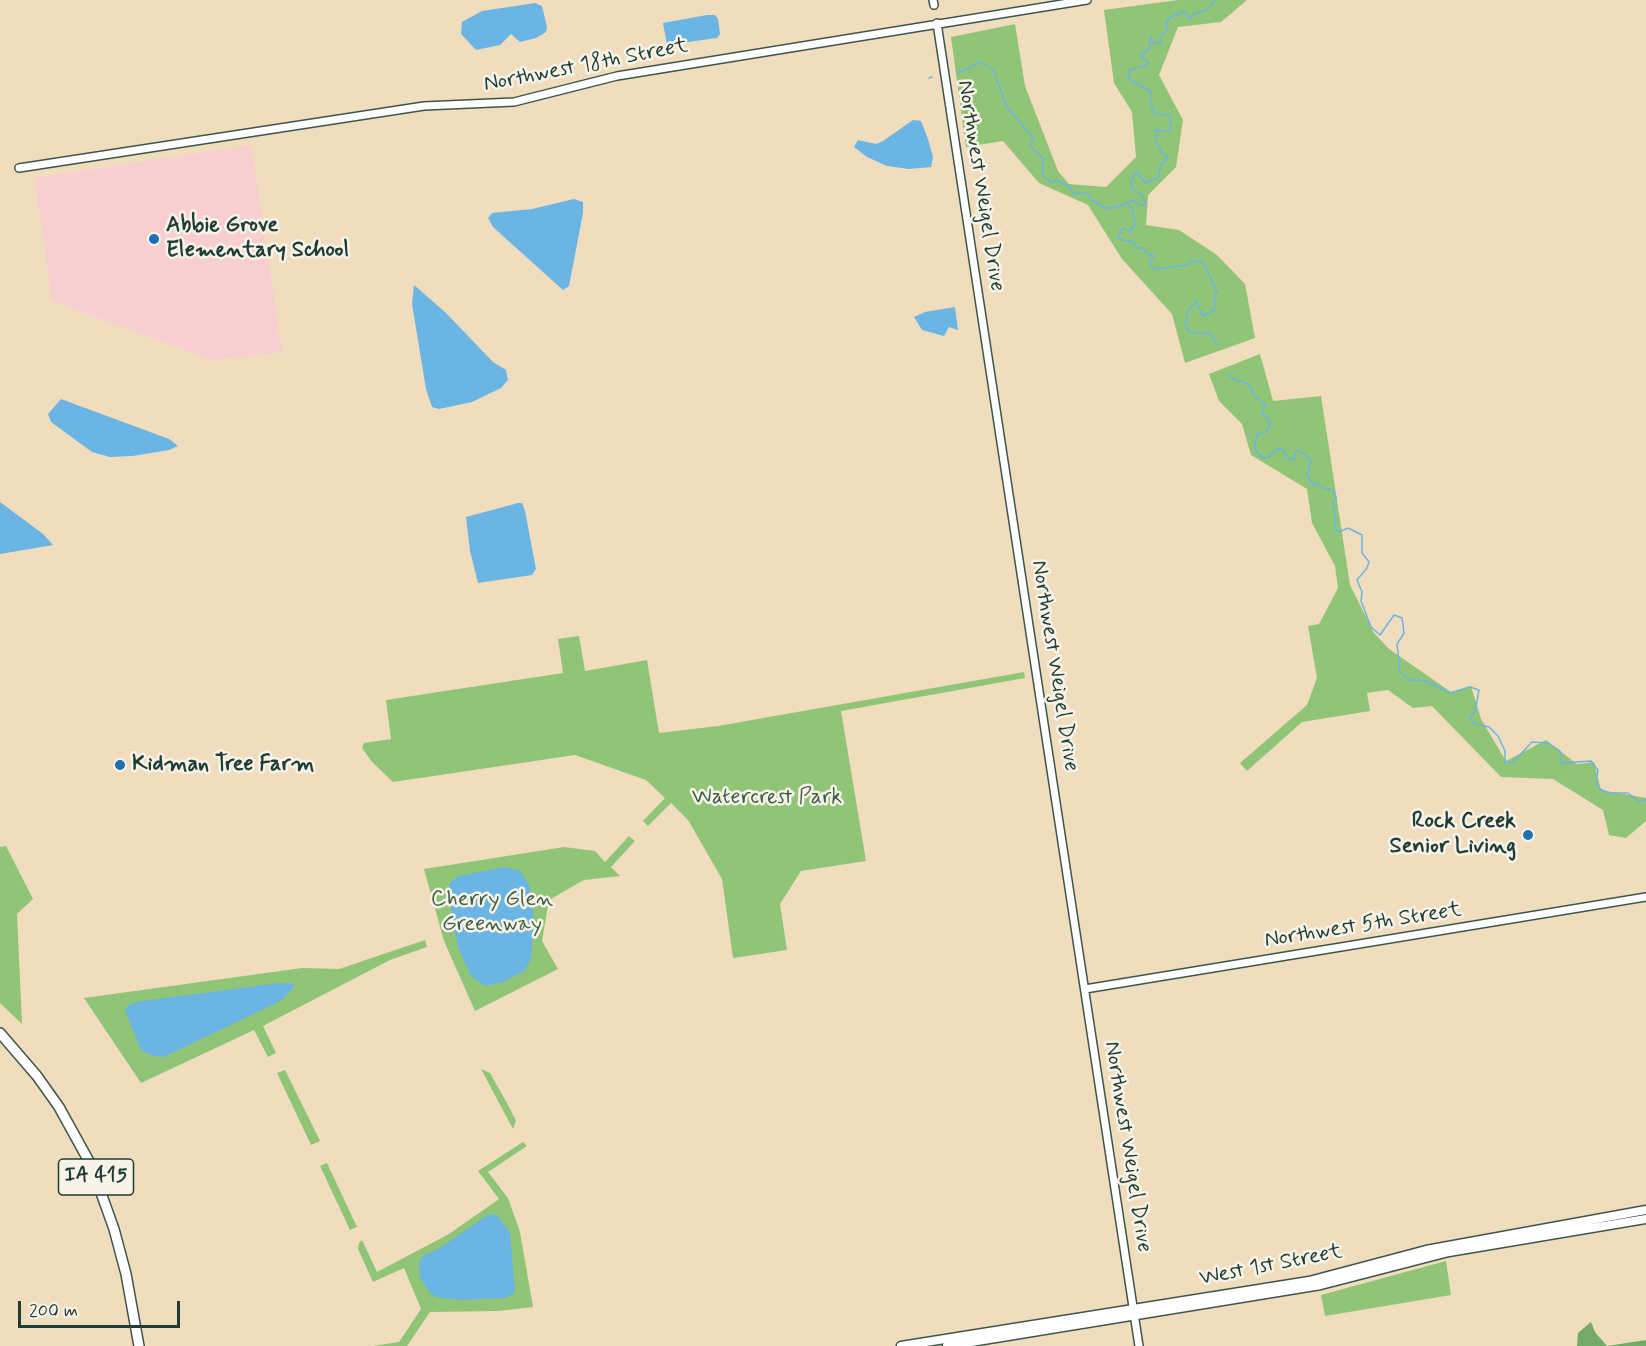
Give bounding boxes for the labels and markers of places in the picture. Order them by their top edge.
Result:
place label: Abbie Grove Elementary School [166,213,349,264]
marker: Abbie Grove Elementary School [147,232,161,246]
place label: Kidman Tree Farm [132,752,314,778]
marker: Kidman Tree Farm [113,758,127,772]
place label: Rock Creek Senior Living [1390,809,1516,860]
marker: Rock Creek Senior Living [1521,828,1535,842]

